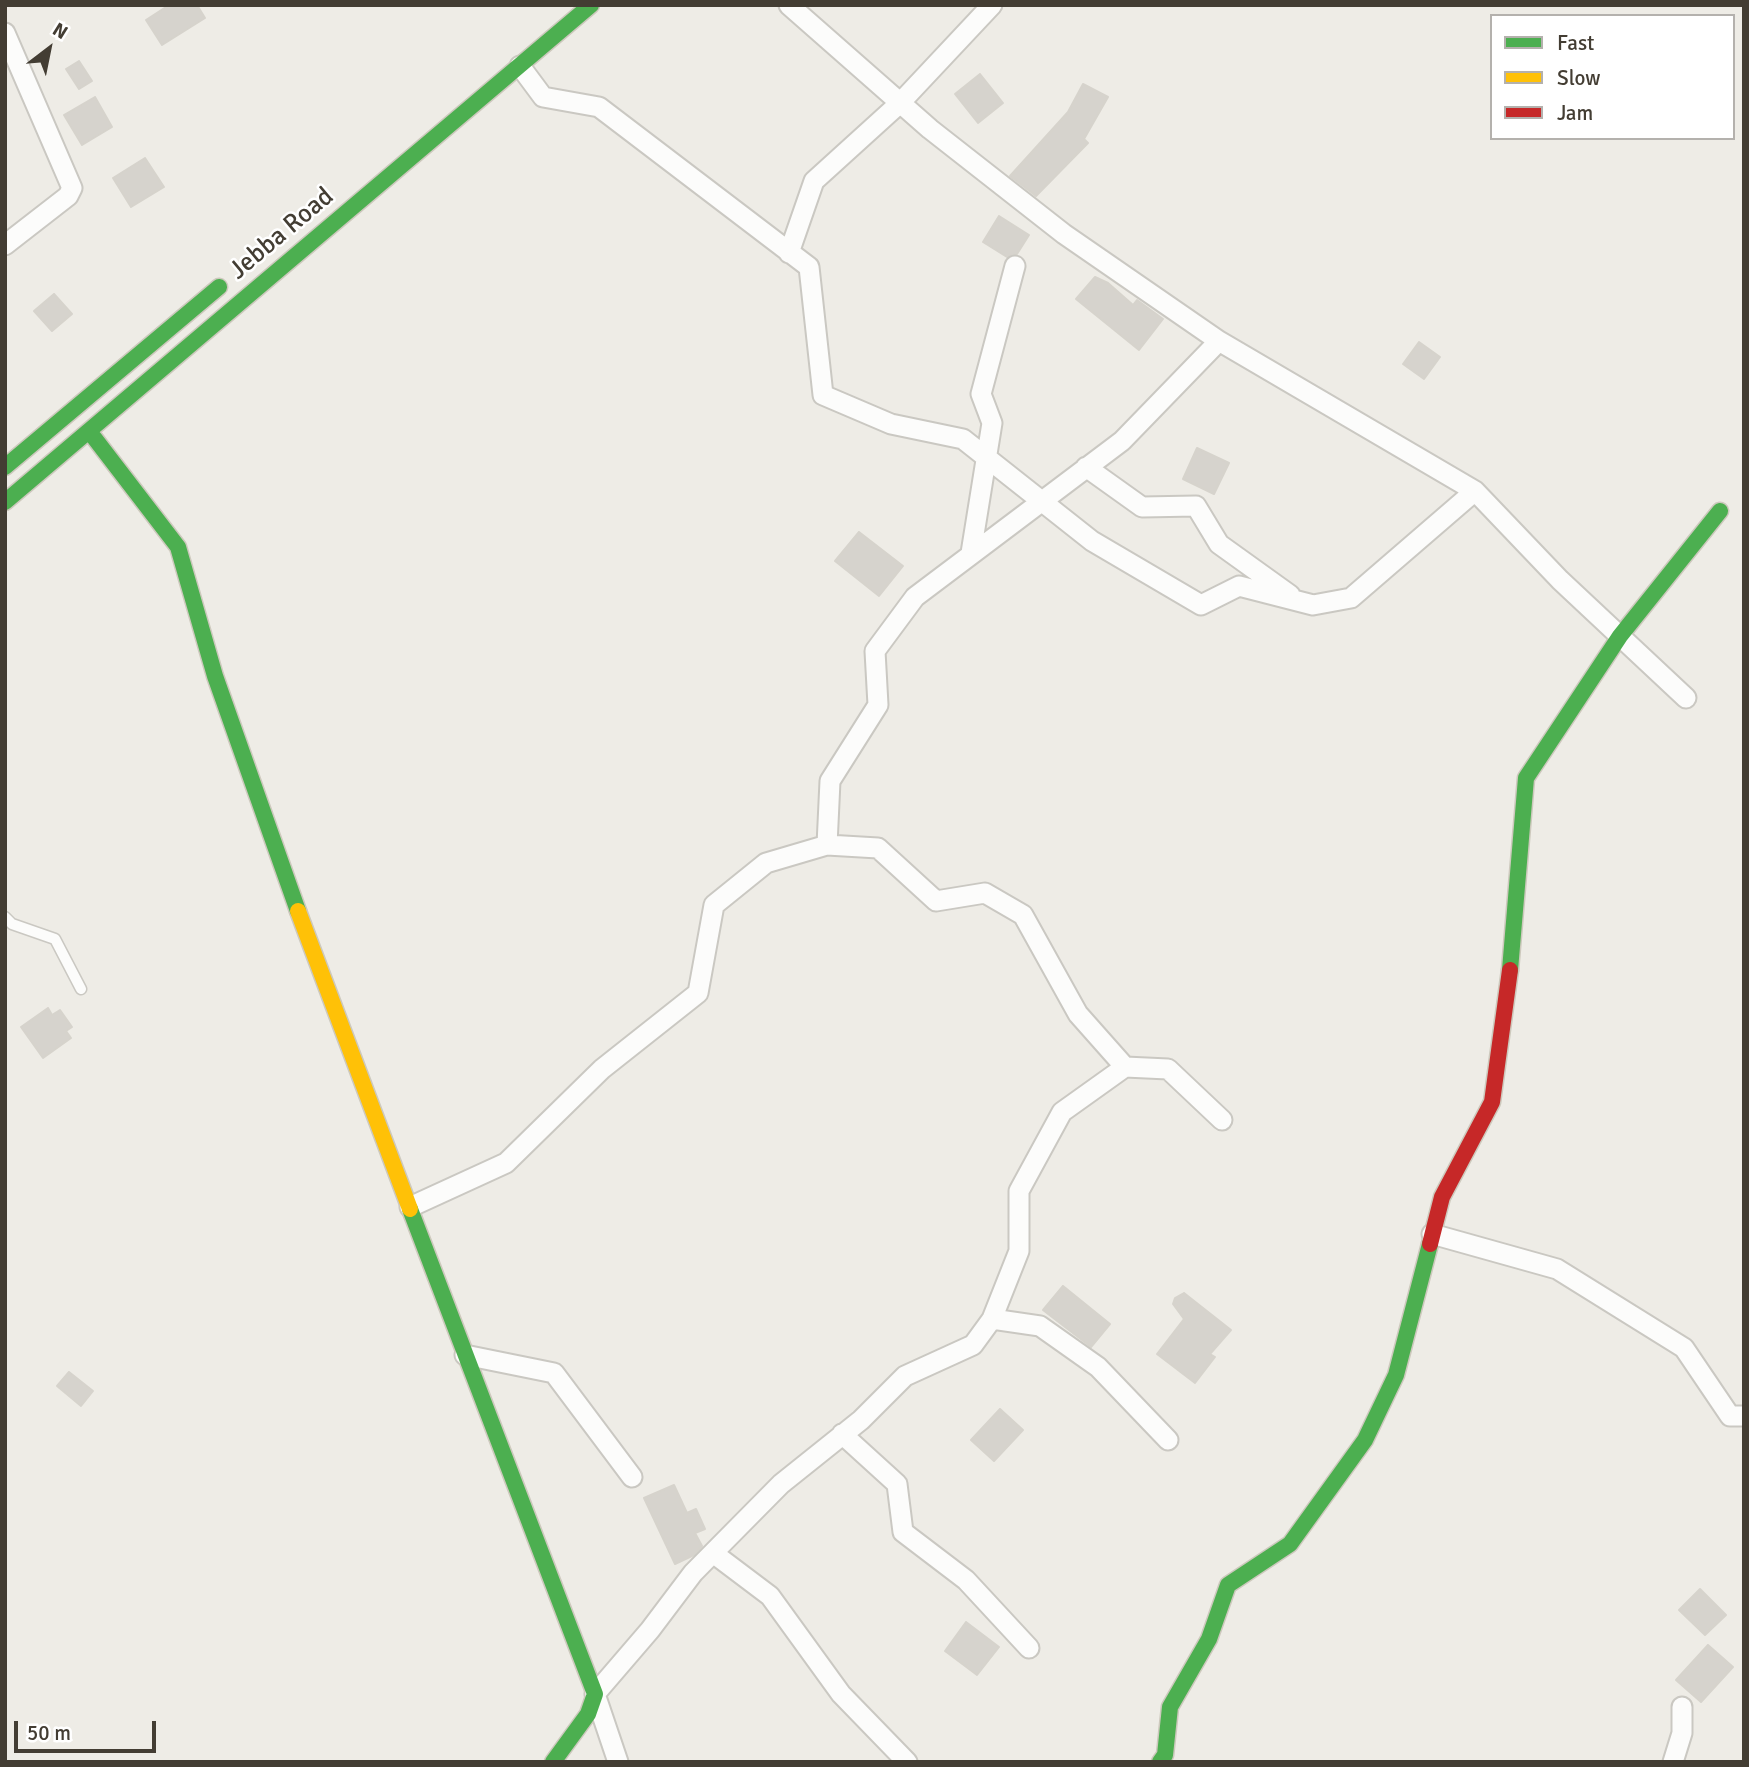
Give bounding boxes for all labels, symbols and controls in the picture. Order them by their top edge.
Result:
north arrow [14,14,84,84]
legend [1490,14,1735,140]
text: N [48,18,72,45]
text: Fast [1557,30,1594,56]
text: Slow [1557,65,1601,91]
text: Jam [1557,100,1593,126]
street label: Jebba Road [223,181,341,287]
scale bar [18,1708,159,1752]
text: 50 m [27,1720,71,1746]

